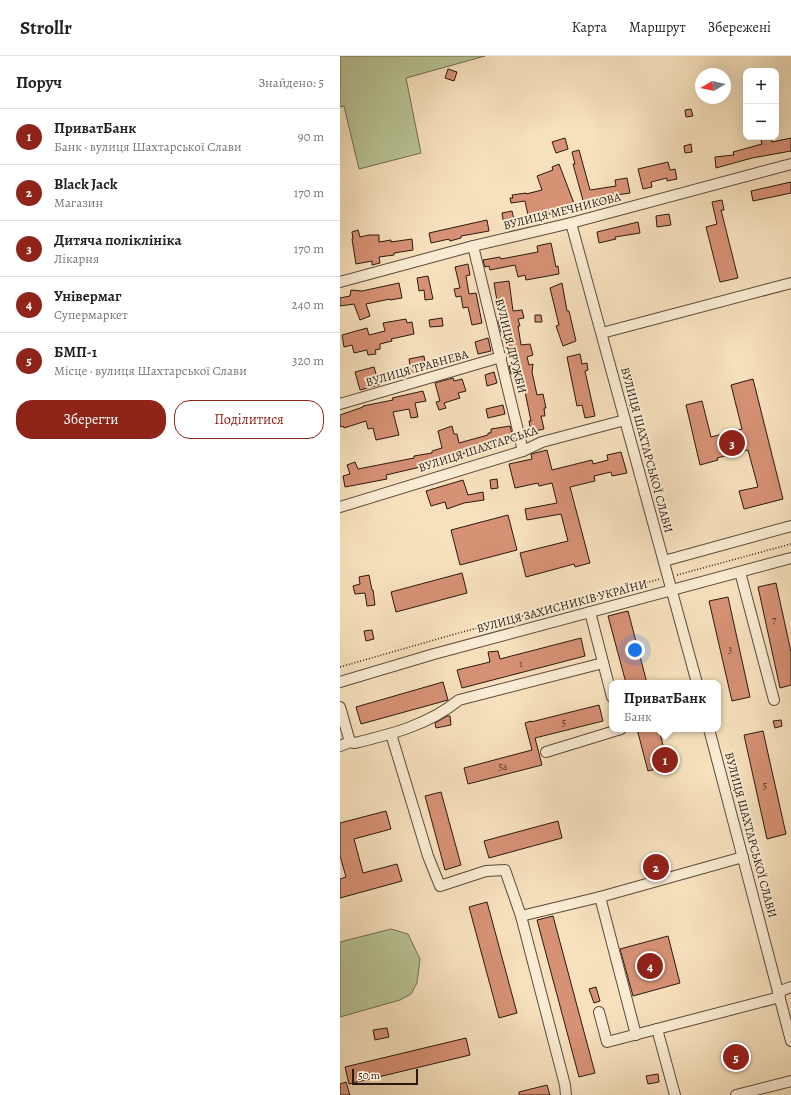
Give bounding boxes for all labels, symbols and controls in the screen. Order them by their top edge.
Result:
text: Strollr [20,15,72,41]
text: Карта [572,18,607,37]
text: Маршрут [629,18,686,37]
text: Збережені [708,18,771,37]
north arrow [695,68,731,104]
map controls [743,68,779,140]
button: + [743,68,779,104]
text: Поруч [16,71,62,94]
text: Знайдено: 5 [258,74,324,91]
button: − [743,104,779,140]
text: ПриватБанк [54,118,136,138]
text: 1 [27,128,31,145]
text: 90 m [298,128,324,145]
text: Банк · вулиця Шахтарської Слави [54,138,242,155]
text: Black Jack [54,174,117,194]
text: 2 [26,184,32,201]
text: 170 m [294,184,324,201]
street label: ВУЛИЦЯ МЕЧНИКОВА [502,188,623,233]
text: Магазин [54,194,103,211]
text: Дитяча поліклініка [54,230,182,250]
text: 3 [26,240,32,257]
text: 170 m [294,240,324,257]
text: Лікарня [54,250,99,267]
text: Універмаг [54,286,122,306]
text: 4 [26,296,32,313]
text: 240 m [292,296,324,313]
street label: ВУЛИЦЯ ДРУЖБИ [491,297,531,395]
text: Супермаркет [54,306,128,323]
text: БМП-1 [54,342,97,362]
street label: ВУЛИЦЯ ТРАВНЕВА [364,345,471,390]
text: 5 [26,352,32,369]
text: 320 m [292,352,324,369]
text: Місце · вулиця Шахтарської Слави [54,362,247,379]
street label: ВУЛИЦЯ ШАХТАРСЬКОЇ СЛАВИ [617,365,677,535]
button: Зберегти [16,400,166,439]
button: Поділитися [174,400,324,439]
street label: ВУЛИЦЯ ШАХТАРСЬКА [416,422,541,476]
pin: 3 [719,428,745,458]
street label: ВУЛИЦЯ ЗАХИСНИКІВ УКРАЇНИ [475,575,649,637]
house number: 7 [772,613,777,626]
your location [625,640,645,660]
house number: 3 [728,643,732,656]
house number: 1 [519,657,523,670]
popup [609,680,721,732]
text: ПриватБанк [624,688,706,708]
text: Банк [624,708,652,725]
house number: 5 [562,716,566,729]
pin: 1 [652,745,678,775]
street label: ВУЛИЦЯ ШАХТАРСЬКОЇ СЛАВИ [721,750,781,920]
house number: 5а [499,760,508,773]
house number: 5 [763,779,767,792]
pin: 2 [643,852,669,882]
pin: 4 [637,951,663,981]
pin: 5 [723,1042,749,1072]
scale bar [352,1067,418,1086]
text: 50 m [358,1068,380,1083]

